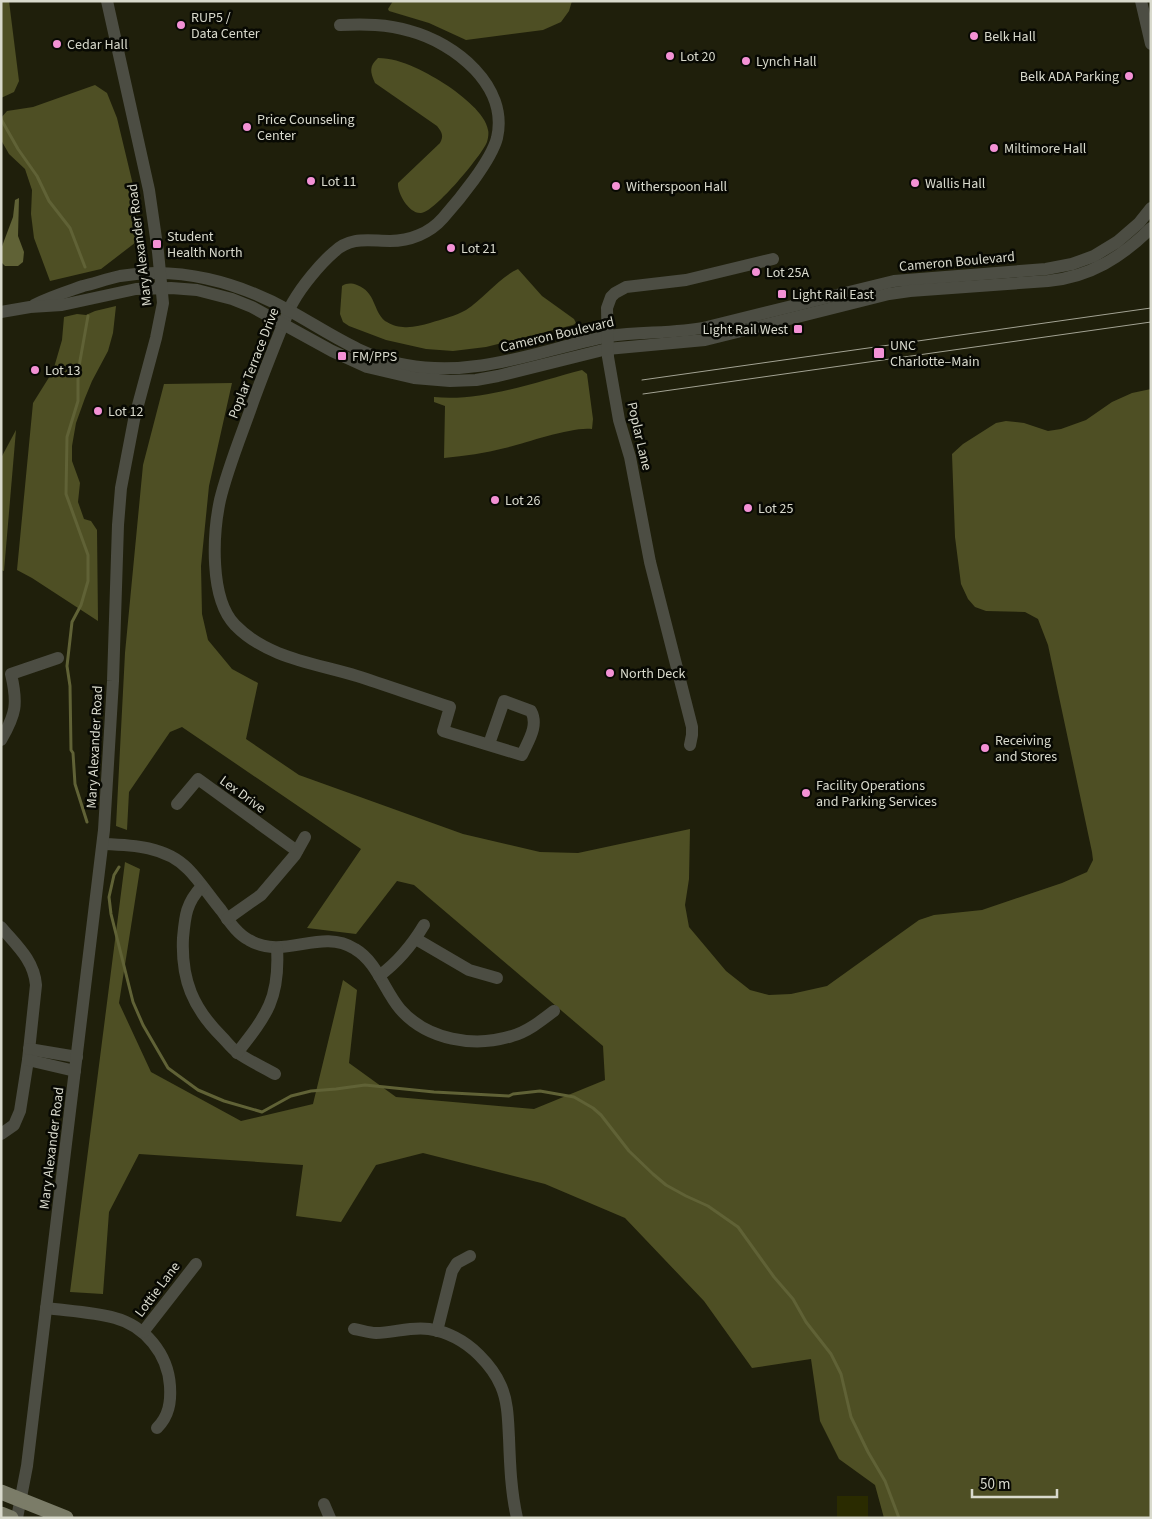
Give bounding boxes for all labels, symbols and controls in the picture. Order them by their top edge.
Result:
place label: RUP5 / Data Center [191,8,260,44]
marker: RUP5 / Data Center [175,19,187,31]
place label: Belk Hall [984,27,1036,47]
marker: Belk Hall [968,30,980,42]
place label: Cedar Hall [67,35,128,55]
marker: Cedar Hall [51,38,63,50]
place label: Lot 20 [680,47,715,67]
marker: Lot 20 [664,50,676,62]
place label: Lynch Hall [756,52,817,72]
marker: Lynch Hall [740,55,752,67]
place label: Belk ADA Parking [1020,67,1119,87]
marker: Belk ADA Parking [1123,70,1135,82]
place label: Price Counseling Center [257,110,354,146]
marker: Price Counseling Center [241,121,253,133]
place label: Miltimore Hall [1004,139,1087,159]
marker: Miltimore Hall [988,142,1000,154]
place label: Lot 11 [321,172,356,192]
place label: Wallis Hall [925,174,986,194]
marker: Lot 11 [305,175,317,187]
place label: Witherspoon Hall [626,177,728,197]
marker: Wallis Hall [909,177,921,189]
marker: Witherspoon Hall [610,180,622,192]
street label: Mary Alexander Road [123,183,157,307]
place label: Student Health North [167,227,243,263]
marker: Student Health North [151,238,163,250]
place label: Lot 21 [461,239,496,259]
marker: Lot 21 [445,242,457,254]
street label: Cameron Boulevard [898,247,1016,277]
place label: Lot 25A [766,263,809,283]
marker: Lot 25A [750,266,762,278]
place label: Light Rail East [792,285,874,305]
marker: Light Rail East [776,288,788,300]
street label: Poplar Terrace Drive [224,305,284,422]
street label: Cameron Boulevard [498,312,616,358]
place label: Light Rail West [702,320,788,340]
marker: Light Rail West [792,323,804,335]
place label: UNC Charlotte–Main [890,336,980,372]
marker: UNC Charlotte–Main [872,346,886,360]
place label: FM/PPS [352,347,397,367]
marker: FM/PPS [336,350,348,362]
place label: Lot 13 [45,361,80,381]
marker: Lot 13 [29,364,41,376]
street label: Poplar Lane [621,400,657,472]
place label: Lot 12 [108,402,143,422]
marker: Lot 12 [92,405,104,417]
place label: Lot 26 [505,491,540,511]
marker: Lot 26 [489,494,501,506]
place label: Lot 25 [758,499,793,519]
marker: Lot 25 [742,502,754,514]
place label: North Deck [620,664,686,684]
marker: North Deck [604,667,616,679]
street label: Mary Alexander Road [82,685,108,809]
place label: Receiving and Stores [995,731,1057,767]
marker: Receiving and Stores [979,742,991,754]
street label: Lex Drive [215,771,270,818]
place label: Facility Operations and Parking Services [816,776,937,812]
marker: Facility Operations and Parking Services [800,787,812,799]
street label: Mary Alexander Road [35,1086,69,1210]
street label: Lottie Lane [130,1258,185,1322]
scale bar [972,1466,1057,1498]
text: 50 m [980,1474,1010,1495]

